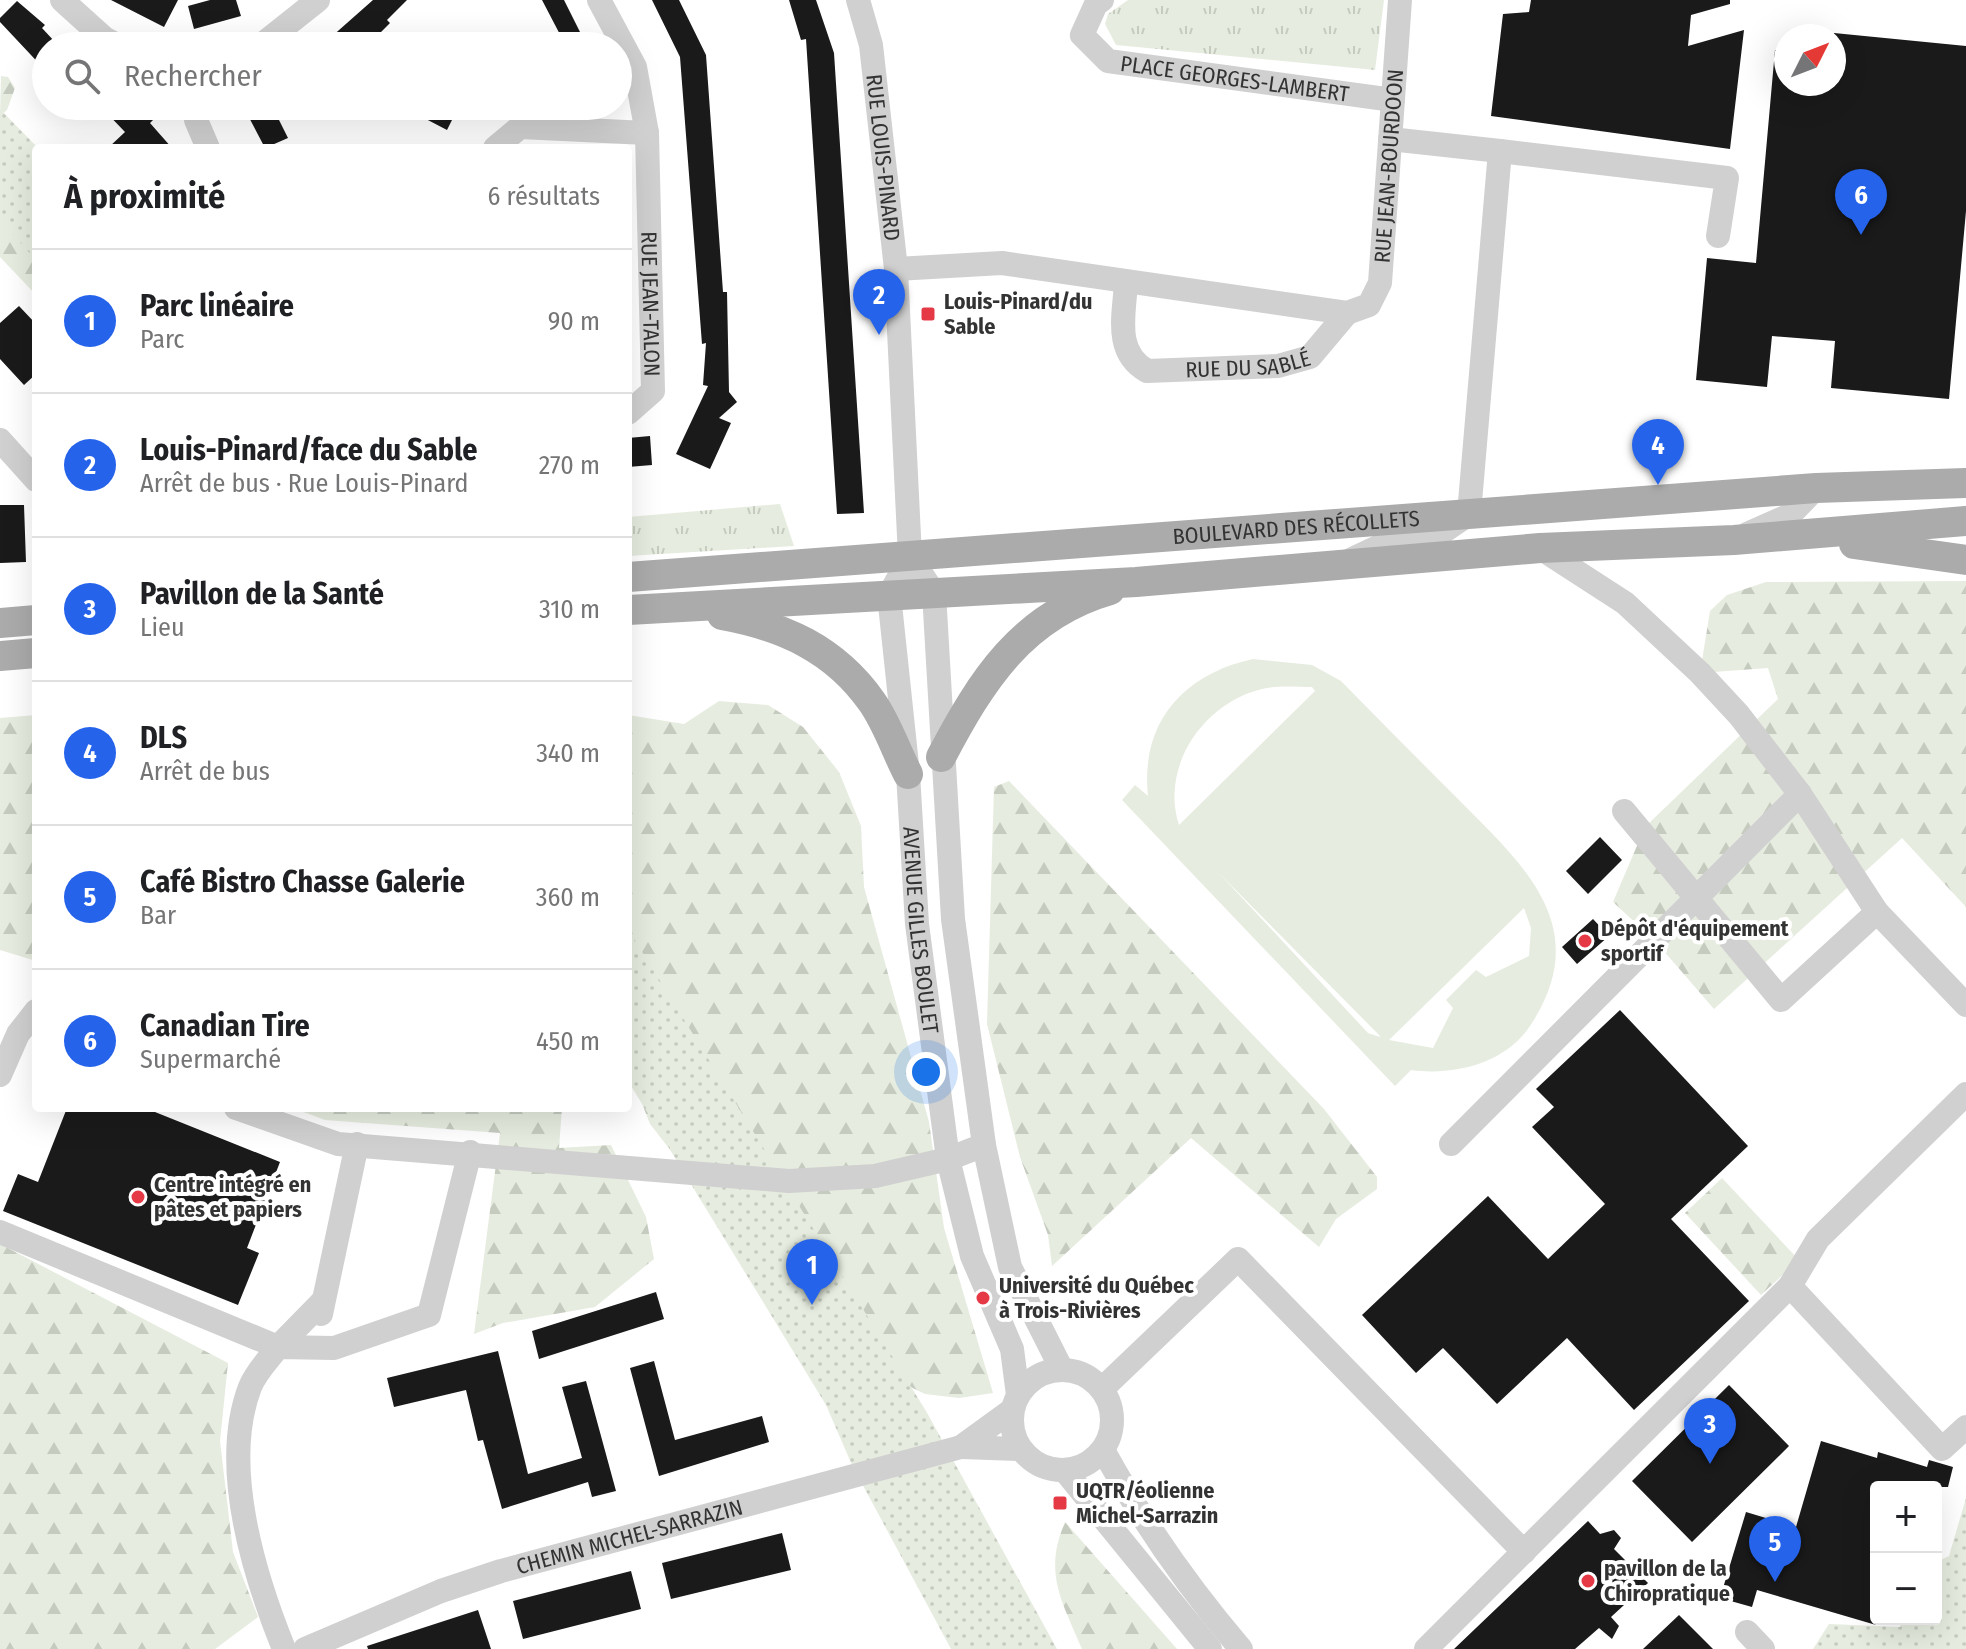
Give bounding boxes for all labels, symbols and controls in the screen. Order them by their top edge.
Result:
north arrow [1774,24,1846,96]
search box [32,32,632,120]
street label: PLACE GEORGES-LAMBERT [1119,50,1352,108]
icon: search [60,54,104,98]
text: Rechercher [124,58,262,94]
street label: RUE JEAN-BOURDOON [1368,68,1409,264]
street label: RUE LOUIS-PINARD [860,73,906,242]
pin: 6 [1835,169,1887,235]
text: À proximité [64,176,225,217]
text: 6 résultats [488,181,600,212]
street label: RUE JEAN-TALON [635,231,666,377]
pin: 2 [853,269,905,335]
text: Parc linéaire [140,288,294,324]
place label: Louis-Pinard/du Sable [944,288,1092,340]
marker: Louis-Pinard/du Sable [919,305,937,323]
text: 1 [85,306,96,337]
text: 90 m [548,306,600,337]
text: Parc [140,324,184,355]
street label: RUE DU SABLÉ [1185,345,1314,384]
pin: 4 [1632,419,1684,485]
text: Louis-Pinard/face du Sable [140,432,477,468]
text: 2 [84,450,96,481]
text: 270 m [539,450,600,481]
text: Arrêt de bus · Rue Louis-Pinard [140,468,469,499]
street label: BOULEVARD DES RÉCOLLETS [1172,505,1421,550]
text: Pavillon de la Santé [140,576,384,612]
text: 3 [84,594,96,625]
text: 310 m [539,594,600,625]
text: Lieu [140,612,185,643]
text: DLS [140,720,187,756]
text: 4 [83,738,97,769]
text: 340 m [536,738,600,769]
text: Arrêt de bus [140,756,270,787]
street label: AVENUE GILLES BOULET [897,826,944,1036]
text: Café Bistro Chasse Galerie [140,864,465,900]
text: 5 [84,882,96,913]
text: 360 m [536,882,600,913]
text: Bar [140,900,176,931]
place label: Dépôt d'équipement sportif [1601,915,1789,967]
marker: Dépôt d'équipement sportif [1576,932,1594,950]
text: Canadian Tire [140,1008,310,1044]
text: 6 [83,1026,97,1057]
text: 450 m [536,1026,600,1057]
text: Supermarché [140,1044,281,1075]
your location [906,1052,946,1092]
place label: Centre intégré en pâtes et papiers [154,1171,311,1223]
marker: Centre intégré en pâtes et papiers [129,1188,147,1206]
pin: 1 [786,1239,838,1305]
place label: Université du Québec à Trois-Rivières [999,1272,1194,1324]
marker: Université du Québec à Trois-Rivières [974,1289,992,1307]
pin: 3 [1684,1398,1736,1464]
place label: UQTR/éolienne Michel-Sarrazin [1076,1477,1218,1529]
map controls [1870,1481,1942,1625]
button: + [1870,1481,1942,1553]
street label: CHEMIN MICHEL-SARRAZIN [513,1493,746,1580]
marker: UQTR/éolienne Michel-Sarrazin [1051,1494,1069,1512]
pin: 5 [1749,1516,1801,1582]
button: − [1870,1553,1942,1625]
place label: pavillon de la Chiropratique [1604,1555,1730,1607]
marker: pavillon de la Chiropratique [1579,1572,1597,1590]

